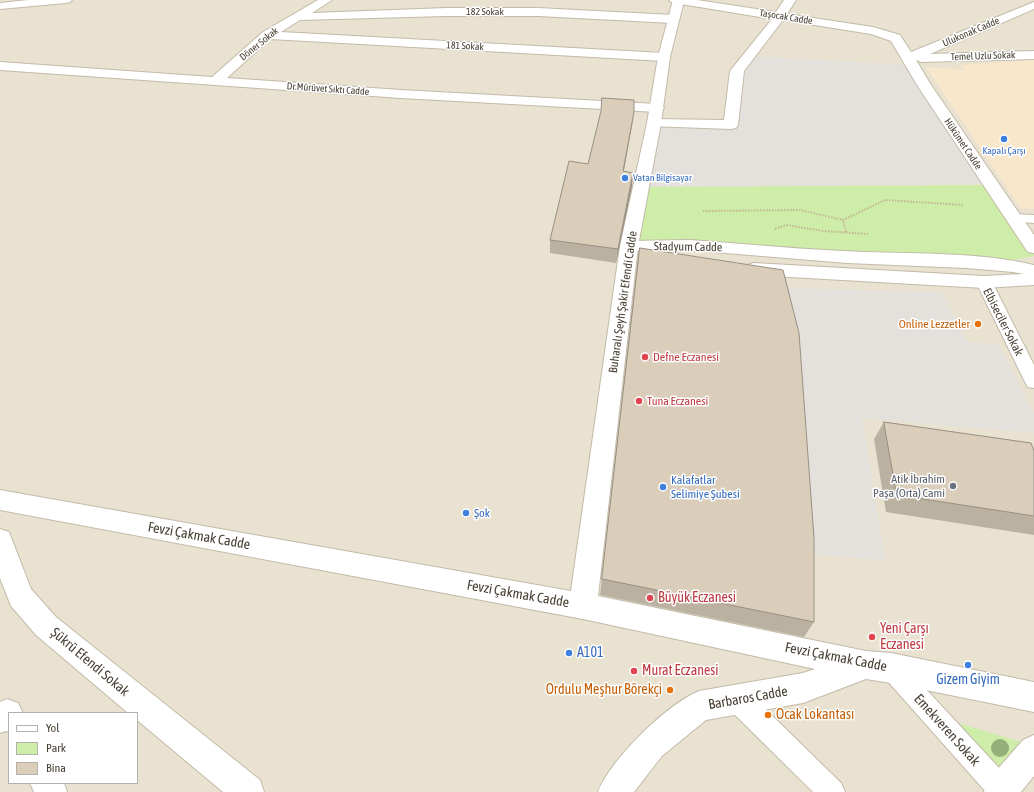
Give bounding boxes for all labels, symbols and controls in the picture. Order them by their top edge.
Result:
street label: 182 Sokak [466,6,504,18]
street label: Taşocak Cadde [758,7,814,27]
street label: Ulukonak Cadde [941,15,1001,49]
street label: Döner Sokak [237,25,281,63]
street label: 181 Sokak [446,39,484,53]
street label: Temel Uzlu Sokak [950,49,1016,63]
street label: Dr.Mürüvet Sıktı Cadde [286,80,370,98]
street label: Hükümet Cadde [942,116,984,172]
marker: Kapalı Çarşı [999,134,1009,144]
place label: Kapalı Çarşı [983,145,1025,157]
place label: Vatan Bilgisayar [633,172,692,184]
marker: Vatan Bilgisayar [620,173,630,183]
street label: Buharalı Şeyh Şakir Efendi Cadde [606,230,640,374]
street label: Stadyum Cadde [654,239,722,255]
street label: Elbiseciler Sokak [980,286,1026,358]
place label: Online Lezzetler [899,317,970,331]
marker: Online Lezzetler [973,319,983,329]
place label: Defne Eczanesi [653,350,719,364]
marker: Defne Eczanesi [640,352,650,362]
place label: Tuna Eczanesi [647,394,708,408]
marker: Tuna Eczanesi [634,396,644,406]
place label: Atik İbrahim Paşa (Orta) Cami [873,472,945,500]
place label: Kalafatlar Selimiye Şubesi [671,473,740,501]
marker: Atik İbrahim Paşa (Orta) Cami [948,481,958,491]
marker: Kalafatlar Selimiye Şubesi [658,482,668,492]
place label: Şok [474,506,490,520]
marker: Şok [461,508,471,518]
street label: Fevzi Çakmak Cadde [147,519,251,553]
street label: Fevzi Çakmak Cadde [466,577,570,611]
place label: Büyük Eczanesi [658,590,736,606]
marker: Büyük Eczanesi [645,593,655,603]
place label: Yeni Çarşı Eczanesi [880,621,929,654]
street label: Şükrü Efendi Sokak [47,624,133,700]
marker: Yeni Çarşı Eczanesi [867,632,877,642]
street label: Fevzi Çakmak Cadde [784,639,888,675]
place label: A101 [577,645,604,661]
marker: A101 [564,648,574,658]
marker: Gizem Giyim [963,660,973,670]
place label: Murat Eczanesi [642,663,718,679]
marker: Murat Eczanesi [629,666,639,676]
place label: Gizem Giyim [936,672,1000,688]
place label: Ordulu Meşhur Börekçi [546,682,662,698]
street label: Barbaros Cadde [707,683,789,713]
marker: Ordulu Meşhur Börekçi [665,685,675,695]
street label: Emekveren Sokak [910,691,984,769]
place label: Ocak Lokantası [776,707,854,723]
marker: Ocak Lokantası [763,710,773,720]
legend [8,712,138,784]
text: Yol [46,721,59,735]
text: Park [46,741,66,755]
text: Bina [46,761,66,775]

